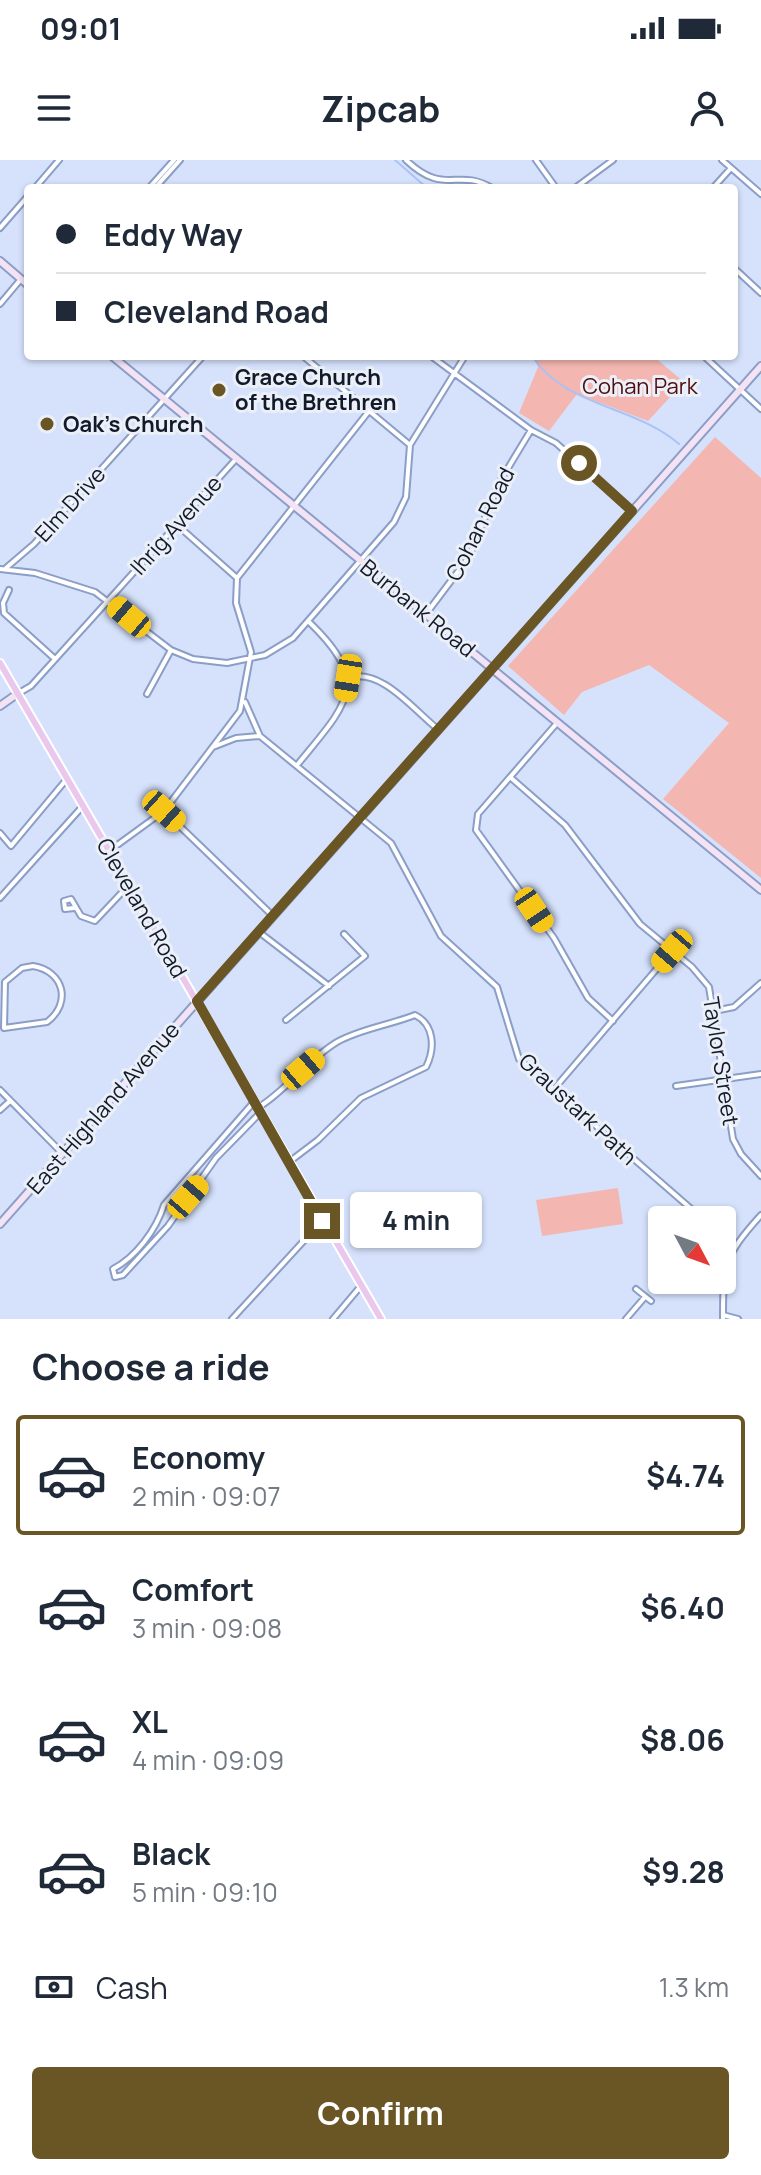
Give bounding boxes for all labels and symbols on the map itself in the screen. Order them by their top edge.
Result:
place label: Grace Church of the Brethren [235,362,396,417]
park label: Cohan Park [582,371,699,401]
marker: Grace Church of the Brethren [210,381,228,399]
place label: Oak's Church [63,409,204,439]
marker: Oak's Church [38,415,56,433]
route start [561,445,597,481]
street label: Elm Drive [28,460,112,548]
street label: Cohan Road [439,462,521,586]
street label: Ihrig Avenue [123,469,229,581]
street label: Burbank Road [354,552,482,664]
car [103,592,155,642]
car [332,652,364,704]
car [138,786,190,836]
street label: Cleveland Road [90,833,194,983]
car [511,883,557,937]
car [647,925,697,977]
street label: Taylor Street [696,995,746,1128]
street label: East Highland Avenue [20,1015,186,1200]
car [277,1044,329,1094]
street label: Graustark Path [513,1047,643,1171]
car [163,1171,213,1223]
callout: 4 min [350,1193,482,1249]
route end [304,1203,340,1239]
north arrow [648,1206,736,1294]

